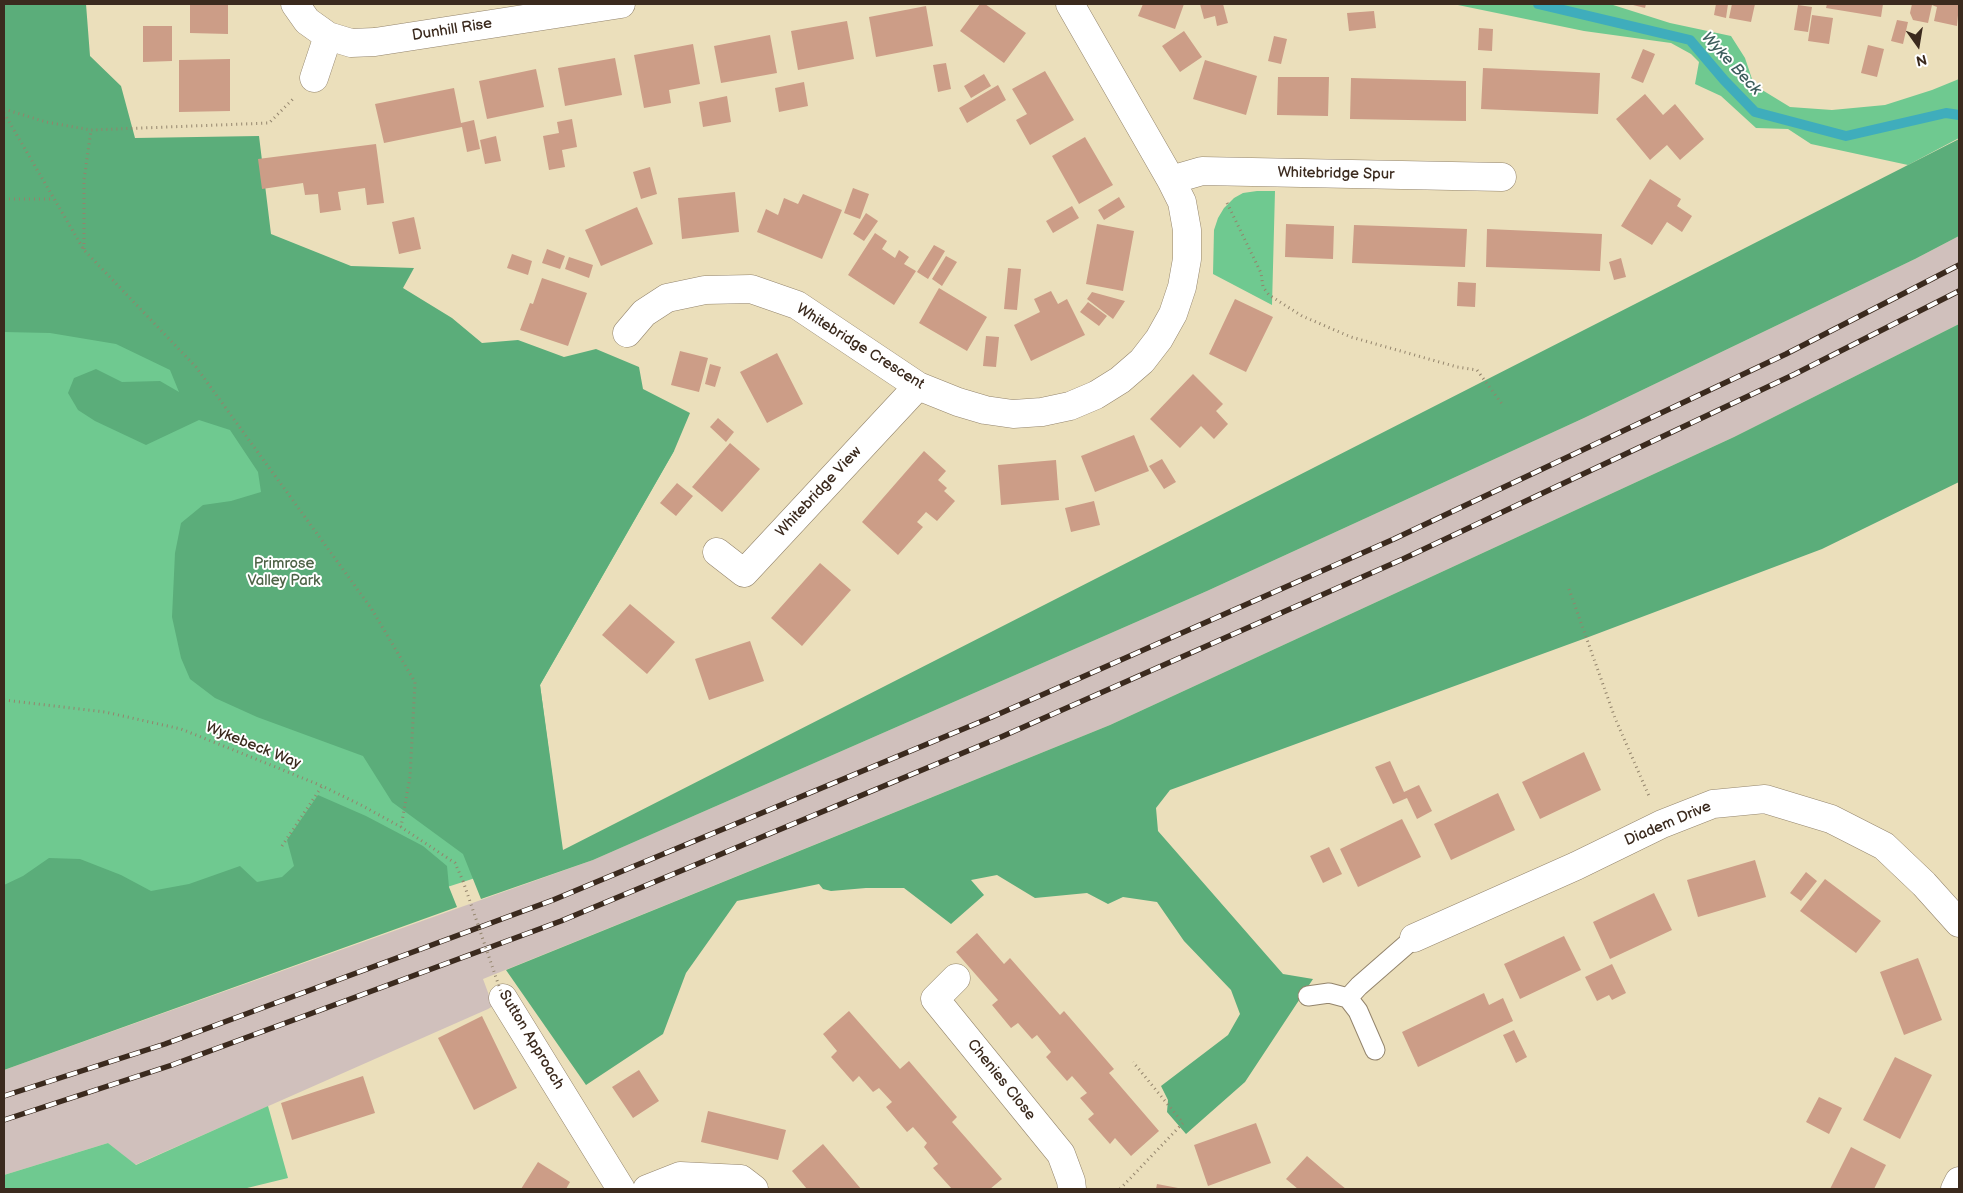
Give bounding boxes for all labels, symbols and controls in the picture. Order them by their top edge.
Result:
street label: Dunhill Rise [411,15,493,45]
north arrow [1893,20,1943,70]
water label: Wyke Beck [1697,28,1765,100]
text: N [1914,51,1929,70]
street label: Whitebridge Spur [1277,164,1395,184]
street label: Whitebridge Crescent [793,300,927,394]
street label: Whitebridge View [772,443,866,541]
park label: Primrose Valley Park [248,555,320,590]
street label: Wykebeck Way [203,719,303,773]
street label: Diadem Drive [1622,798,1714,850]
street label: Sutton Approach [494,987,568,1093]
street label: Chenies Close [963,1036,1039,1124]

